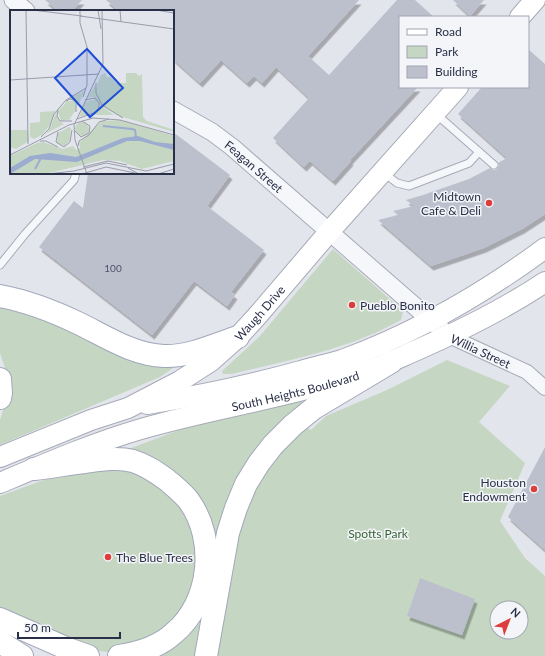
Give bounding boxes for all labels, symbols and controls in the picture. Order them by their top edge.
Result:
inset map [10,10,174,174]
legend [399,16,529,88]
text: Road [435,24,462,39]
text: Park [435,44,459,59]
text: Building [435,64,478,79]
street label: Feagan Street [222,137,287,196]
place label: Midtown Cafe & Deli [421,189,481,218]
marker: Midtown Cafe & Deli [484,198,494,208]
house number: 100 [104,262,122,274]
street label: Waugh Drive [231,282,288,344]
place label: Pueblo Bonito [360,298,435,313]
marker: Pueblo Bonito [347,300,357,310]
street label: Willia Street [448,330,514,371]
street label: South Heights Boulevard [230,367,361,414]
place label: Houston Endowment [463,475,527,504]
marker: Houston Endowment [529,484,539,494]
park label: Spotts Park [348,526,409,541]
place label: The Blue Trees [116,550,193,565]
marker: The Blue Trees [103,552,113,562]
north arrow [489,600,529,640]
text: N [509,605,524,620]
scale bar [18,614,120,640]
text: 50 m [24,620,51,635]

